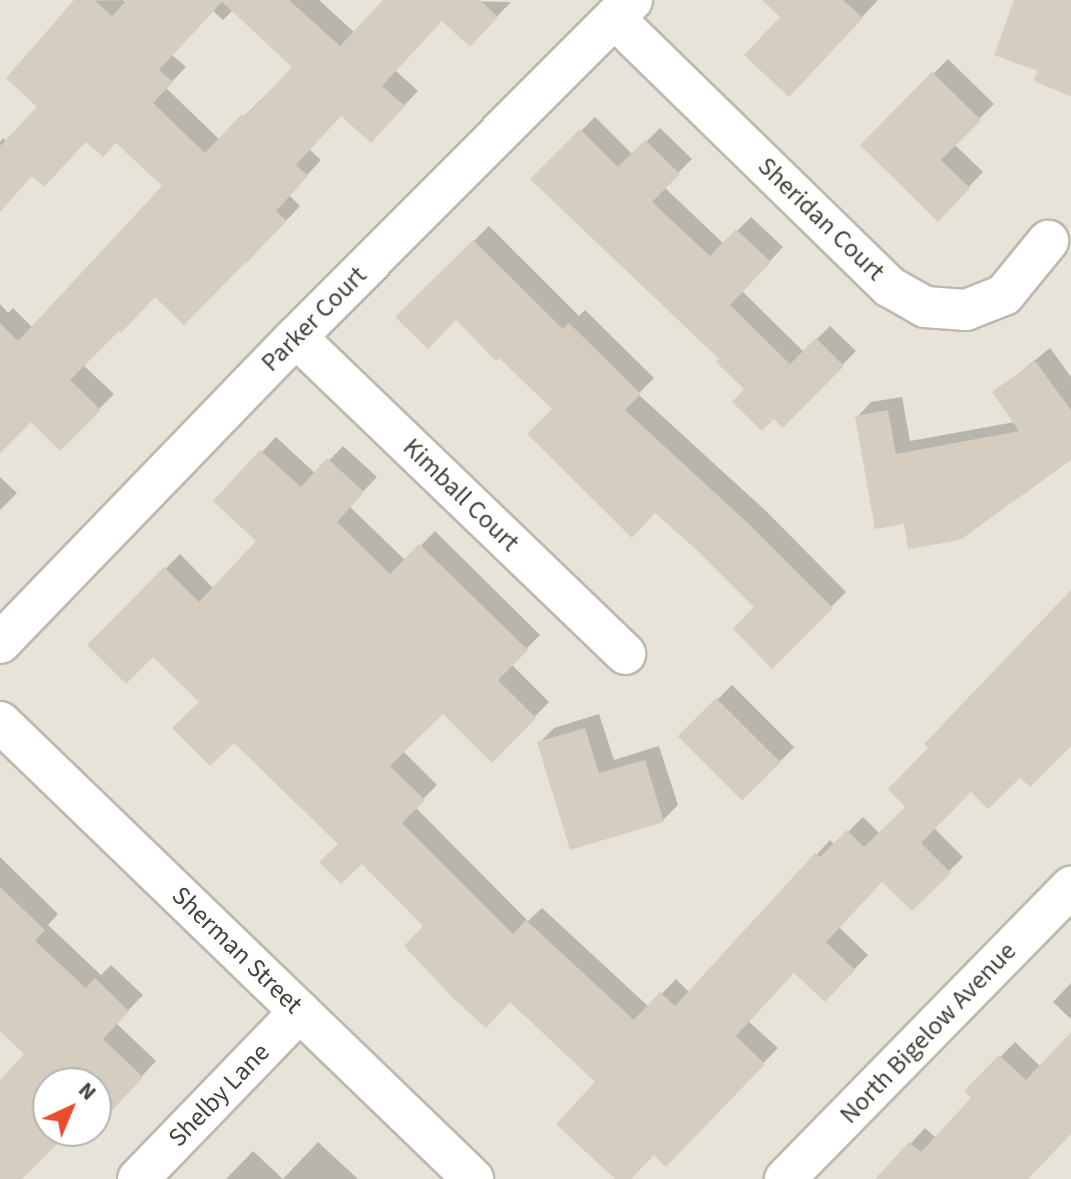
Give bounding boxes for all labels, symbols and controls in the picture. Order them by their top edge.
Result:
street label: Sheridan Court [751,151,891,287]
street label: Parker Court [255,260,373,378]
street label: Kimball Court [396,432,526,558]
street label: Sherman Street [165,880,309,1020]
street label: North Bigelow Avenue [833,936,1023,1130]
street label: Shelby Lane [162,1037,276,1153]
north arrow [32,1067,112,1147]
text: N [71,1075,104,1108]

